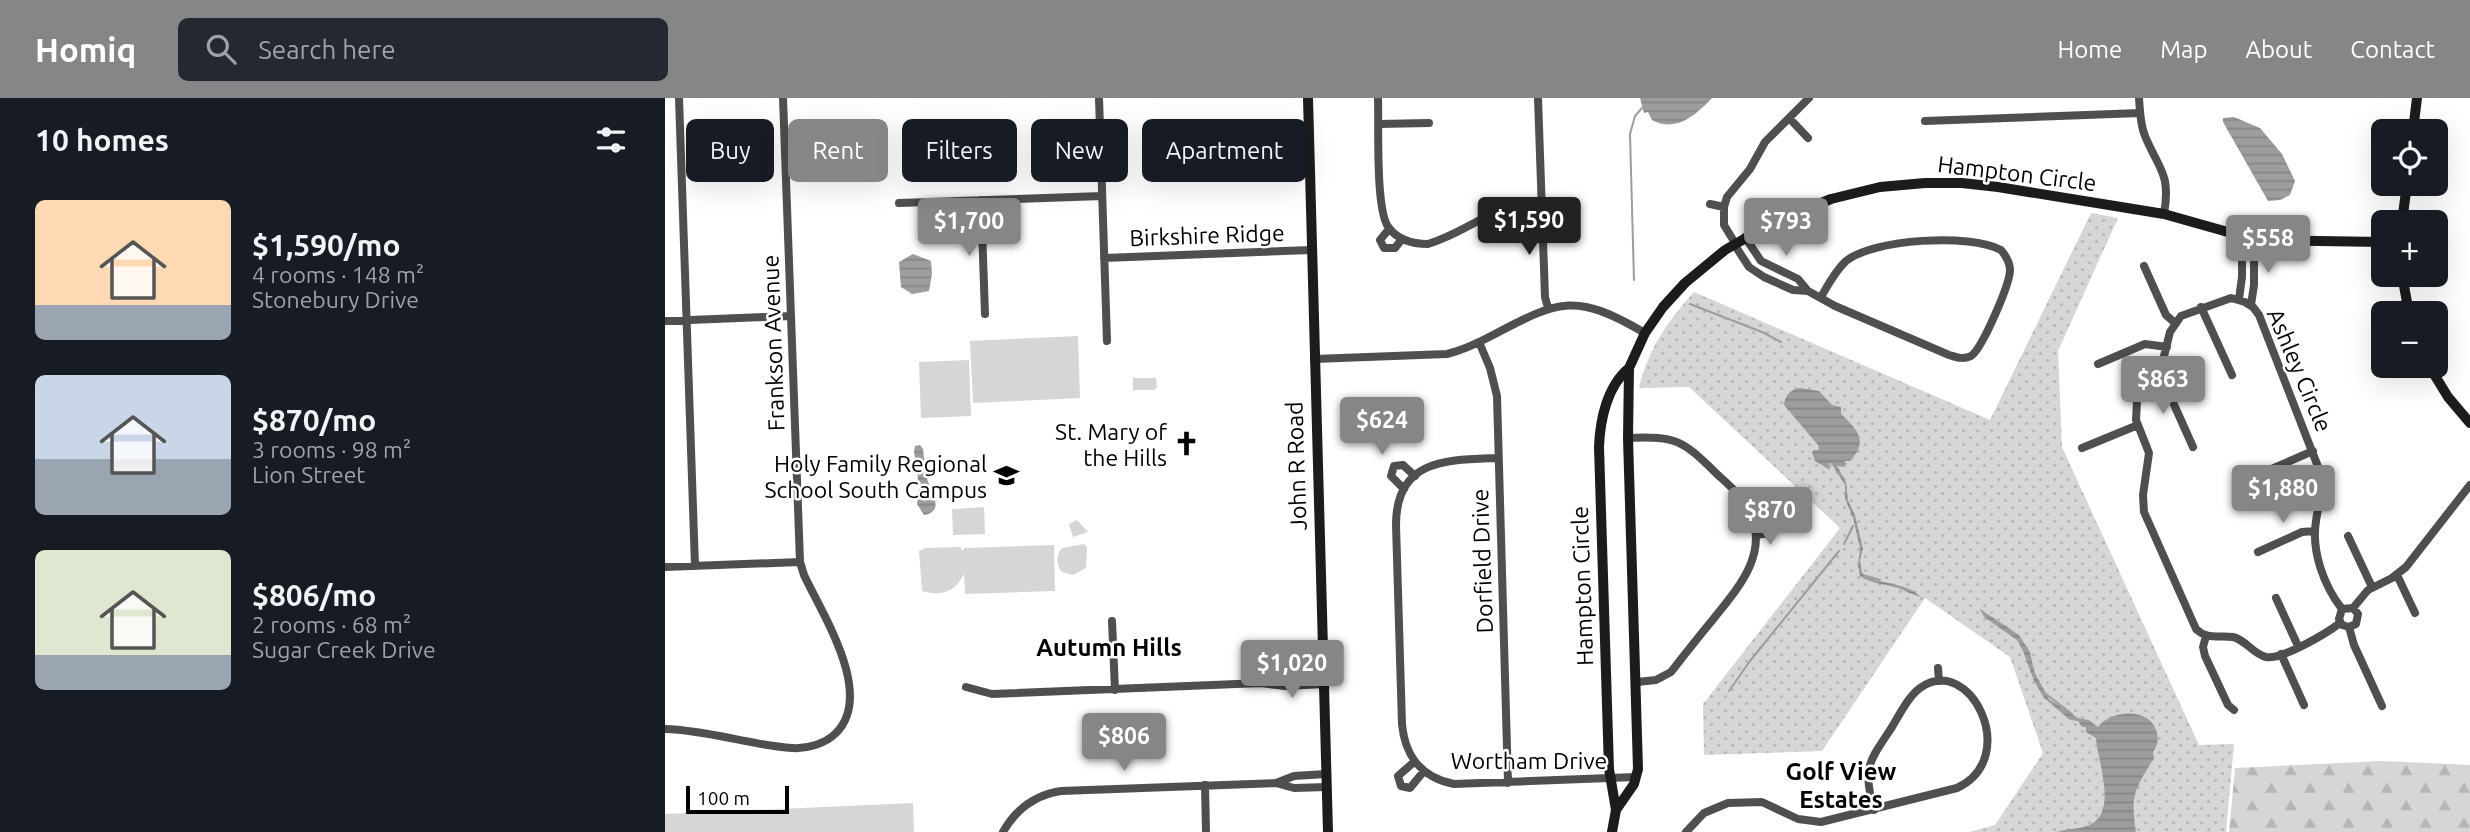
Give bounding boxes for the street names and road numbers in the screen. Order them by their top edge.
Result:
street label: Hampton Circle [1936,151,2098,195]
street label: Birkshire Ridge [1129,220,1285,250]
street label: Frankson Avenue [757,254,789,432]
street label: Ashley Circle [2263,305,2337,435]
street label: John R Road [1281,401,1311,531]
street label: Dorfield Drive [1467,488,1497,634]
street label: Hampton Circle [1567,506,1597,666]
street label: Wortham Drive [1451,748,1607,773]

